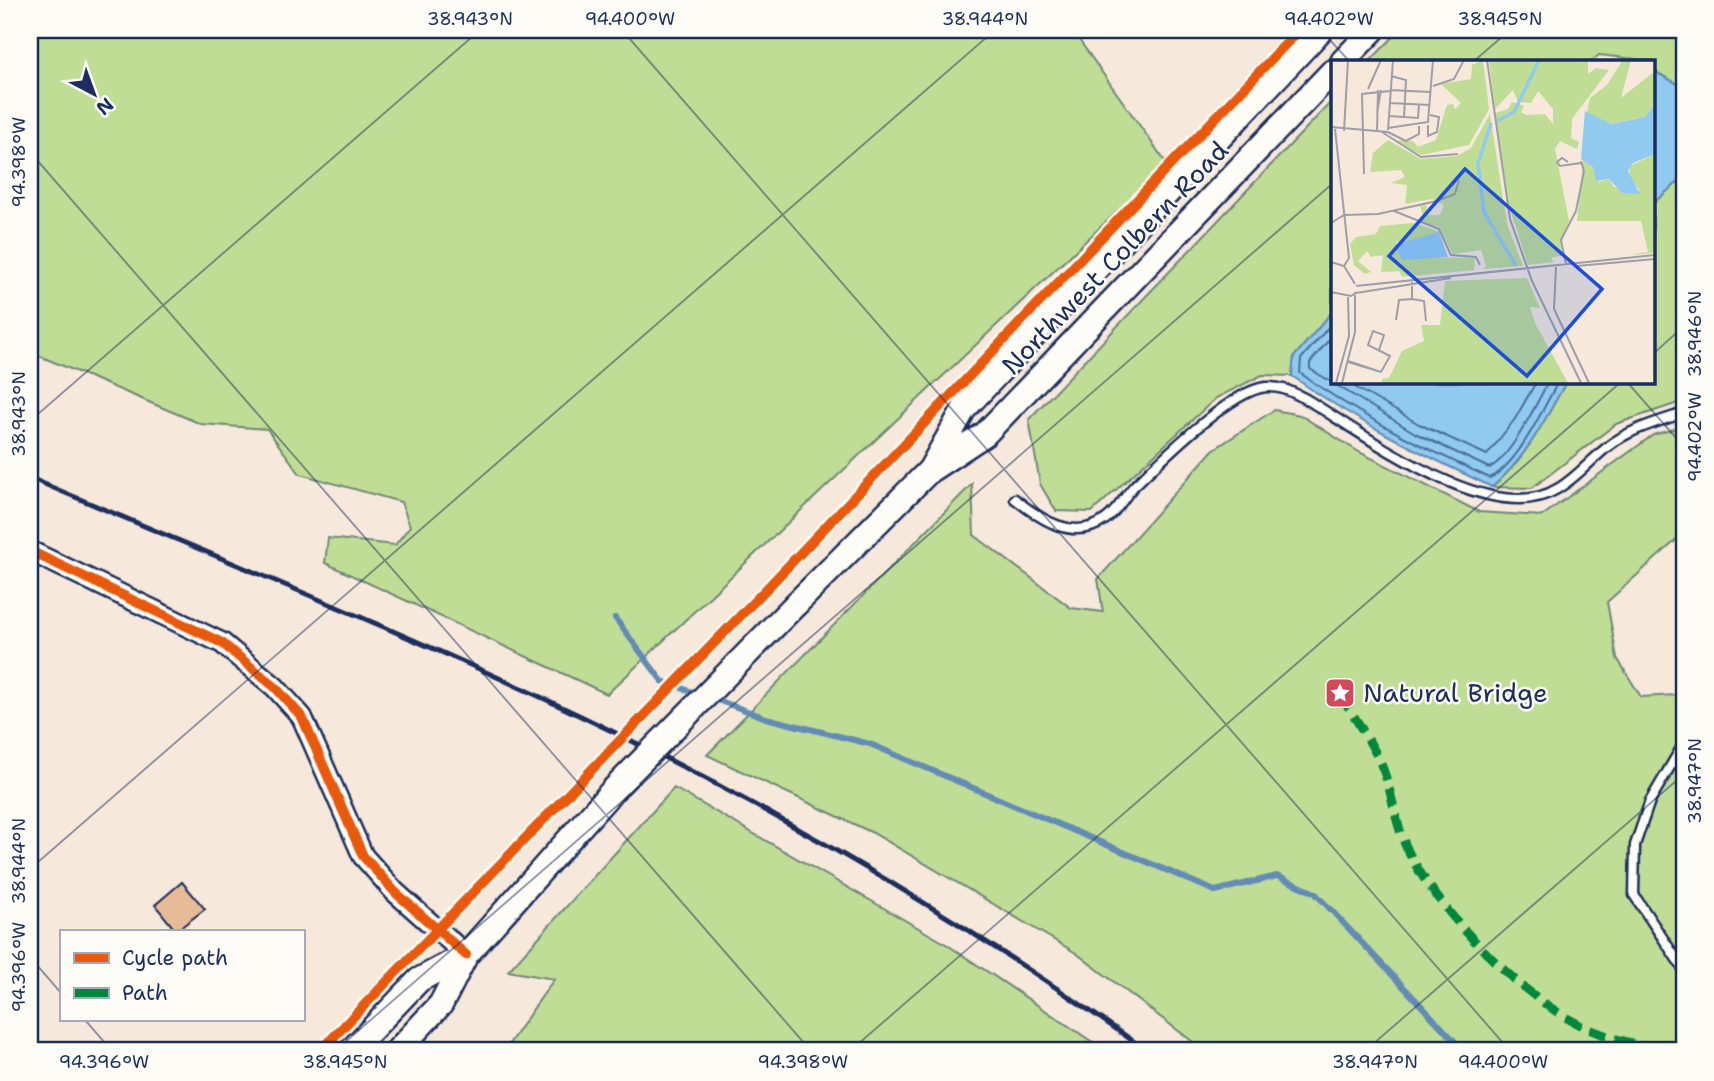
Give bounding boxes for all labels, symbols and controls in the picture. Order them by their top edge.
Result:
text: 38.943°N [427,7,513,31]
text: 94.400°W [585,7,675,31]
text: 38.944°N [942,7,1028,31]
text: 94.402°W [1284,7,1374,31]
text: 38.945°N [1458,7,1542,31]
north arrow [60,60,130,130]
inset map [1331,60,1654,383]
text: N [91,92,119,121]
text: 94.398°W [7,117,31,207]
street label: Northwest Colbern Road [994,133,1236,382]
text: 38.946°N [1683,291,1707,377]
text: 38.943°N [7,371,31,457]
text: 94.402°W [1683,392,1707,482]
place label: Natural Bridge [1363,675,1548,710]
place icon: Natural Bridge [1323,676,1357,710]
text: 38.947°N [1683,738,1707,824]
text: 38.944°N [7,818,31,904]
text: 94.396°W [7,922,31,1012]
legend [60,930,304,1021]
text: Cycle path [122,944,228,972]
text: Path [122,979,168,1007]
text: 94.396°W [59,1050,149,1074]
text: 38.945°N [303,1050,387,1074]
text: 94.398°W [758,1050,848,1074]
text: 38.947°N [1332,1050,1418,1074]
text: 94.400°W [1458,1050,1548,1074]

